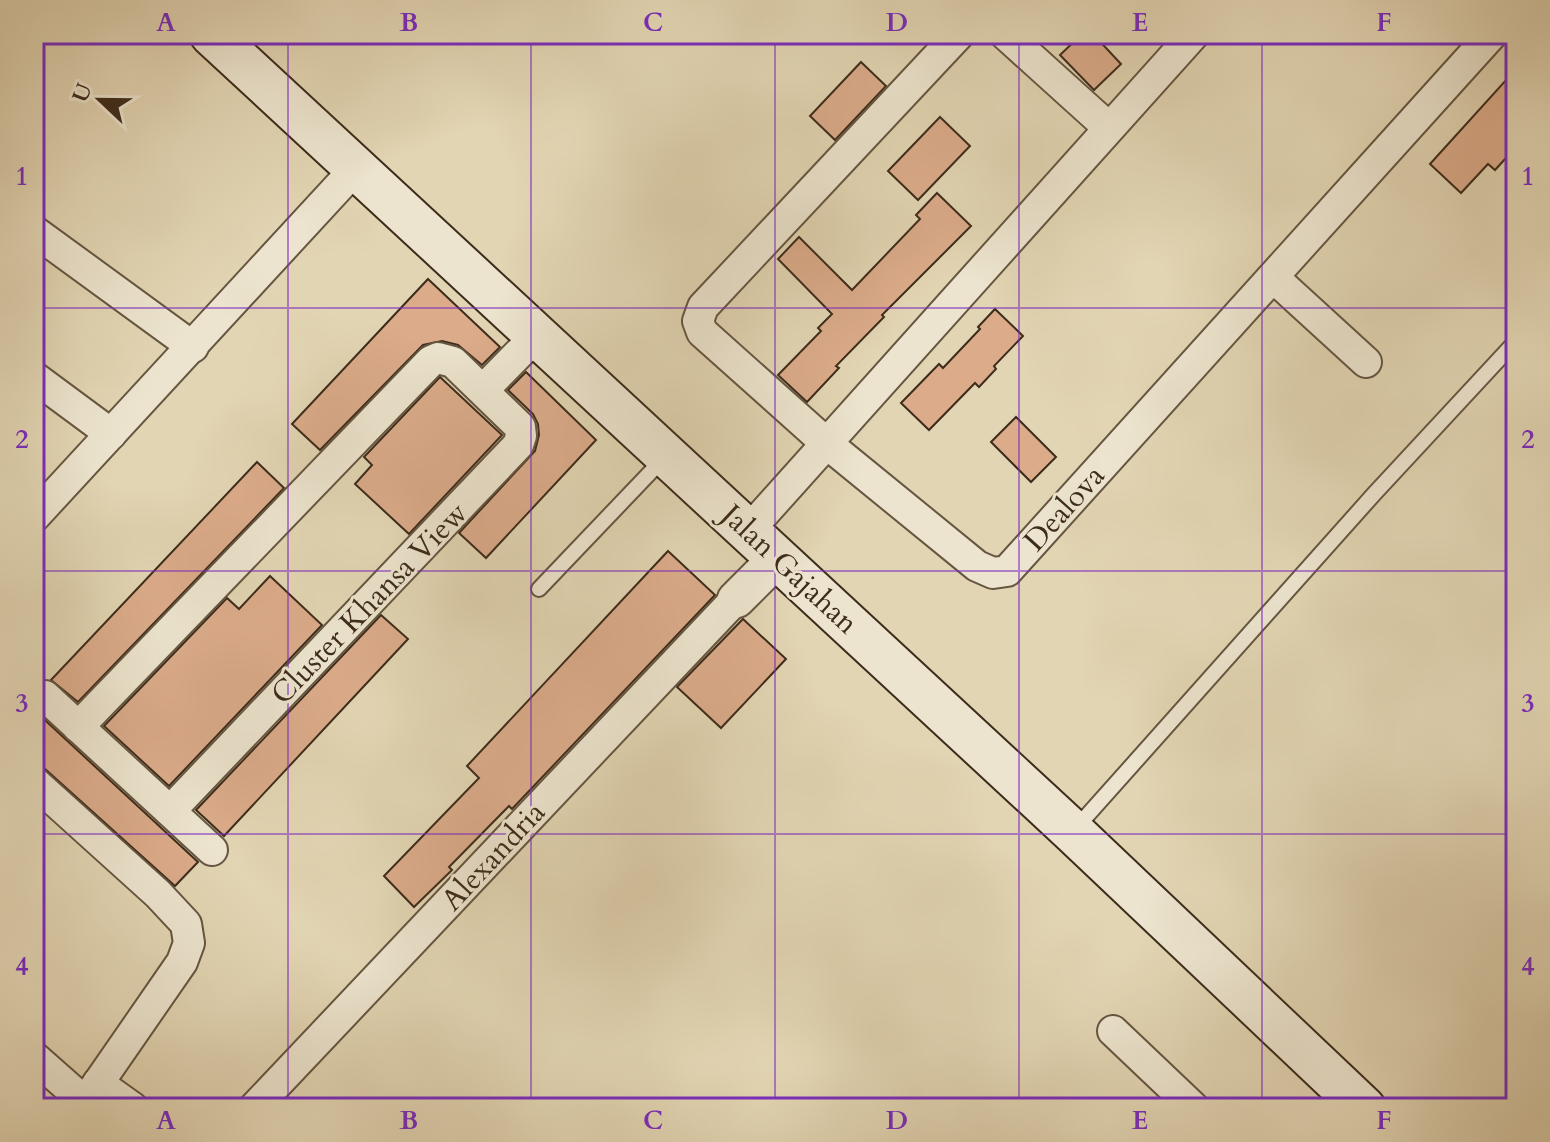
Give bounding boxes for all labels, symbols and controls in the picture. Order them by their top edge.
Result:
text: A [156,5,176,40]
text: B [400,5,418,40]
text: C [643,5,663,40]
text: D [886,5,908,40]
text: E [1132,5,1148,40]
text: F [1376,5,1392,40]
north arrow [60,60,140,140]
text: U [65,79,100,107]
text: 1 [15,159,29,194]
text: 1 [1521,159,1535,194]
text: 2 [15,422,29,457]
text: 2 [1521,422,1535,457]
street label: Dealova [1015,456,1114,560]
street label: Cluster Khansa View [262,493,477,714]
street label: Jalan Gajahan [709,493,867,644]
text: 3 [15,686,29,721]
text: 3 [1521,686,1535,721]
street label: Alexandria [432,793,555,920]
text: 4 [15,949,29,984]
text: 4 [1521,949,1535,984]
text: A [156,1103,176,1138]
text: B [400,1103,418,1138]
text: C [643,1103,663,1138]
text: D [886,1103,908,1138]
text: E [1132,1103,1148,1138]
text: F [1376,1103,1392,1138]

